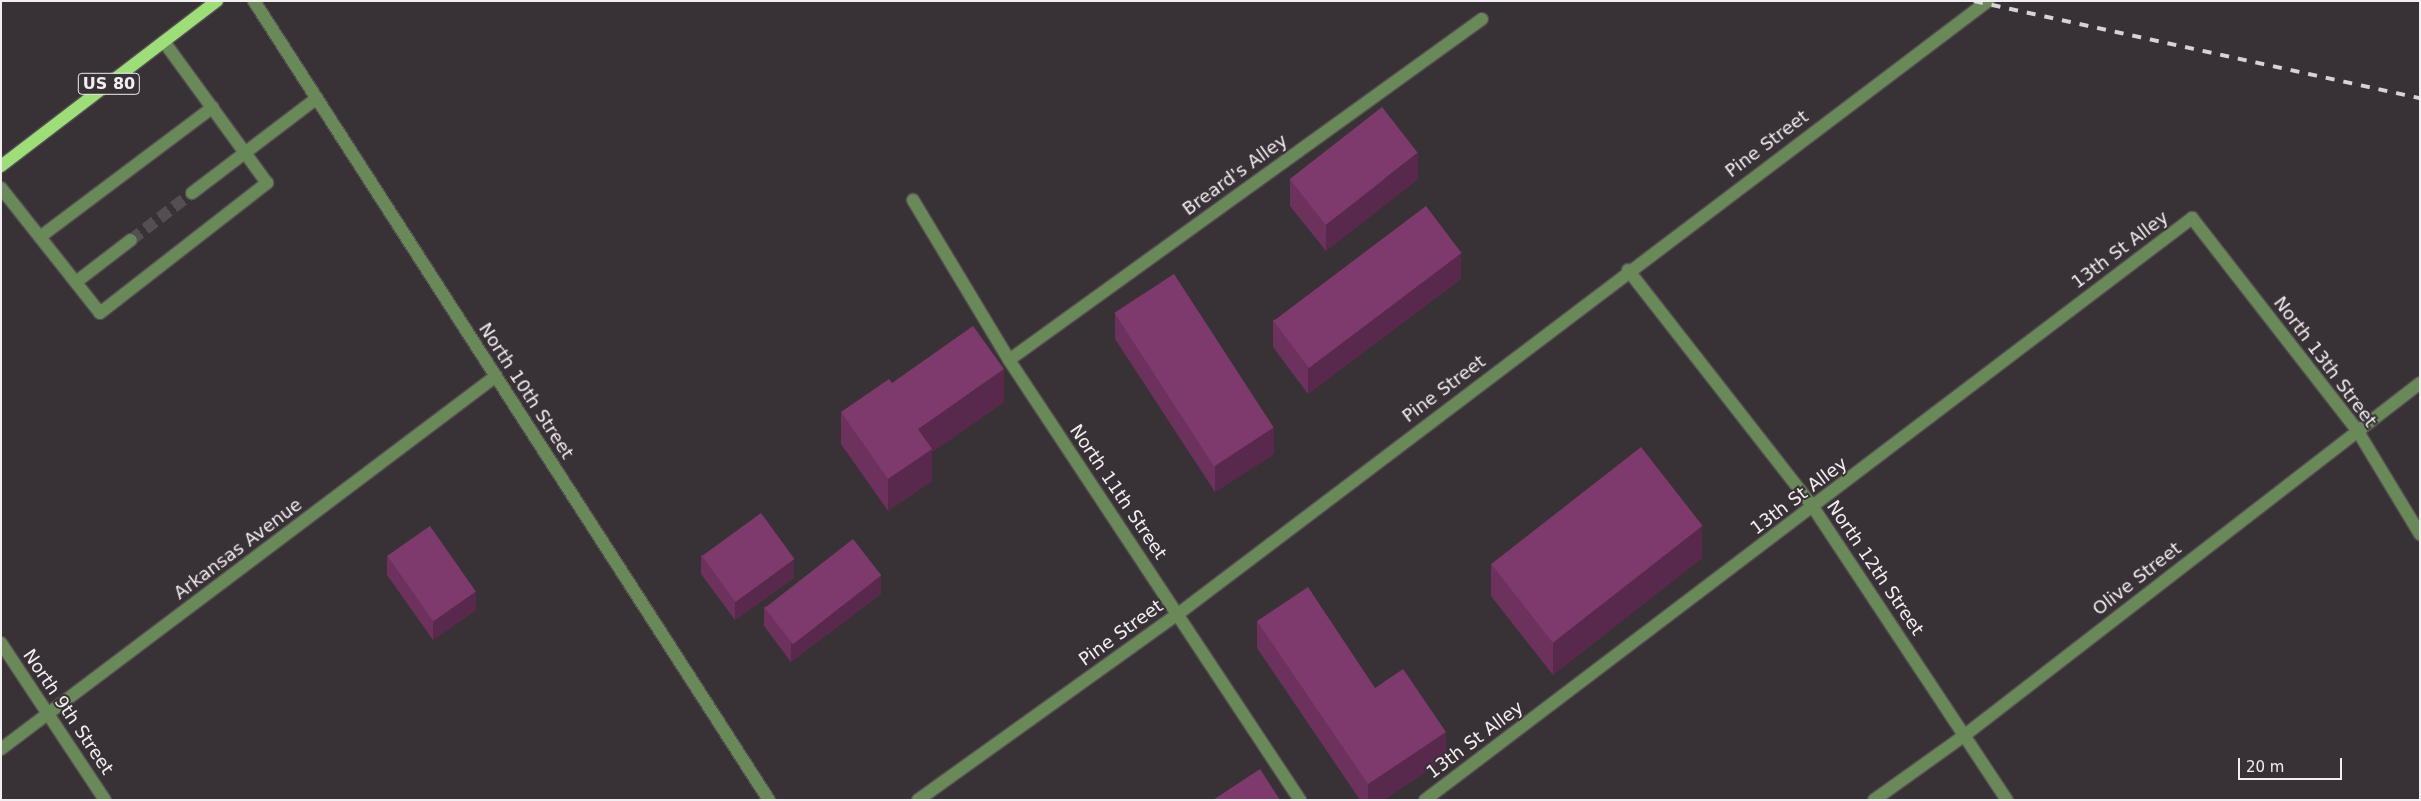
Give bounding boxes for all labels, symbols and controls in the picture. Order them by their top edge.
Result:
road number: US 80 [78,70,140,98]
street label: Pine Street [1721,106,1813,182]
street label: Breard's Alley [1178,130,1292,220]
street label: 13th St Alley [2067,207,2173,293]
street label: North 13th Street [2269,292,2381,432]
street label: North 10th Street [474,319,578,463]
street label: Pine Street [1398,351,1490,427]
street label: North 11th Street [1065,421,1171,563]
street label: 13th St Alley [1746,453,1852,539]
street label: Arkansas Avenue [170,494,306,604]
street label: North 12th Street [1822,497,1928,639]
street label: Olive Street [2088,538,2186,620]
street label: Pine Street [1075,595,1167,671]
street label: North 9th Street [18,645,118,779]
street label: 13th St Alley [1422,697,1528,783]
scale bar [2241,748,2345,780]
text: 20 m [2246,758,2284,776]

